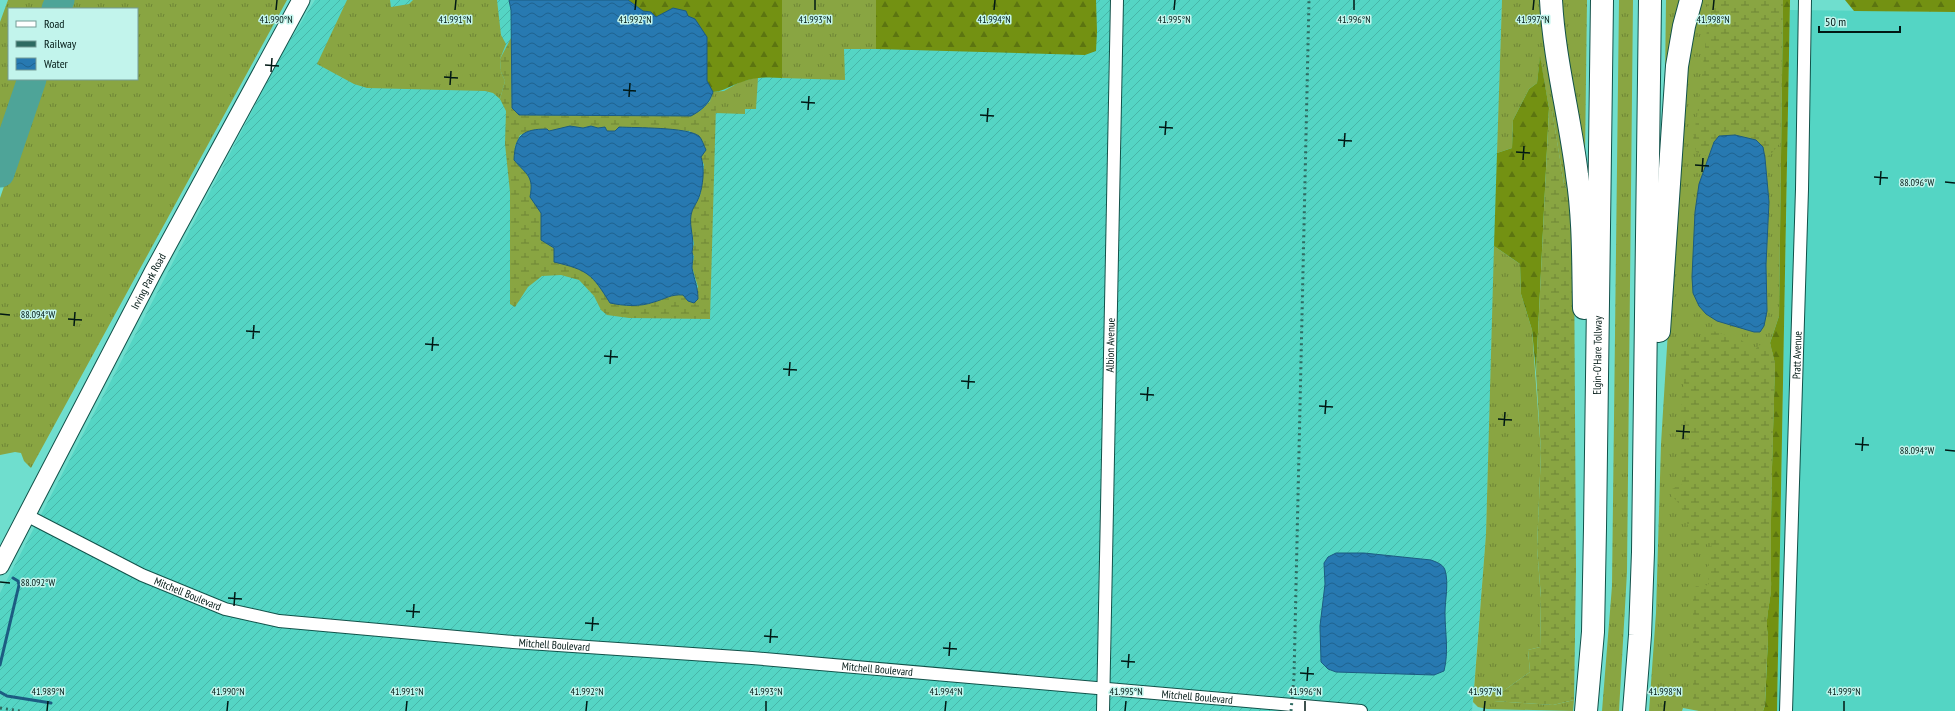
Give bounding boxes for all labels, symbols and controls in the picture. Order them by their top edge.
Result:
legend [8,8,138,80]
scale bar [1819,8,1900,34]
text: 41.990°N [259,13,293,26]
text: 41.991°N [438,13,472,26]
text: 41.992°N [618,13,652,26]
text: 41.993°N [798,13,832,26]
text: 41.994°N [977,13,1011,26]
text: 41.995°N [1157,13,1191,26]
text: 41.996°N [1337,13,1371,26]
text: 41.997°N [1516,13,1550,26]
text: 41.998°N [1696,13,1730,26]
text: 50 m [1825,14,1846,29]
text: Road [44,16,64,31]
text: Railway [44,36,77,51]
text: Water [44,56,69,71]
text: 88.096°W [1900,176,1934,189]
street label: Irving Park Road [128,251,169,312]
text: 88.094°W [21,308,55,321]
street label: Elgin-O'Hare Tollway [1590,315,1605,395]
street label: Albion Avenue [1103,317,1118,372]
street label: Pratt Avenue [1789,330,1805,379]
text: 88.094°W [1900,444,1934,457]
street label: Mitchell Boulevard [152,574,224,614]
text: 88.092°W [21,576,55,589]
street label: Mitchell Boulevard [518,635,591,654]
street label: Mitchell Boulevard [841,659,914,679]
text: 41.989°N [31,685,65,698]
text: 41.990°N [211,685,245,698]
text: 41.991°N [390,685,424,698]
text: 41.992°N [570,685,604,698]
text: 41.993°N [749,685,783,698]
text: 41.994°N [929,685,963,698]
text: 41.995°N [1109,685,1143,698]
text: 41.996°N [1288,685,1322,698]
text: 41.997°N [1468,685,1502,698]
text: 41.998°N [1648,685,1682,698]
text: 41.999°N [1827,685,1861,698]
street label: Mitchell Boulevard [1161,687,1234,707]

